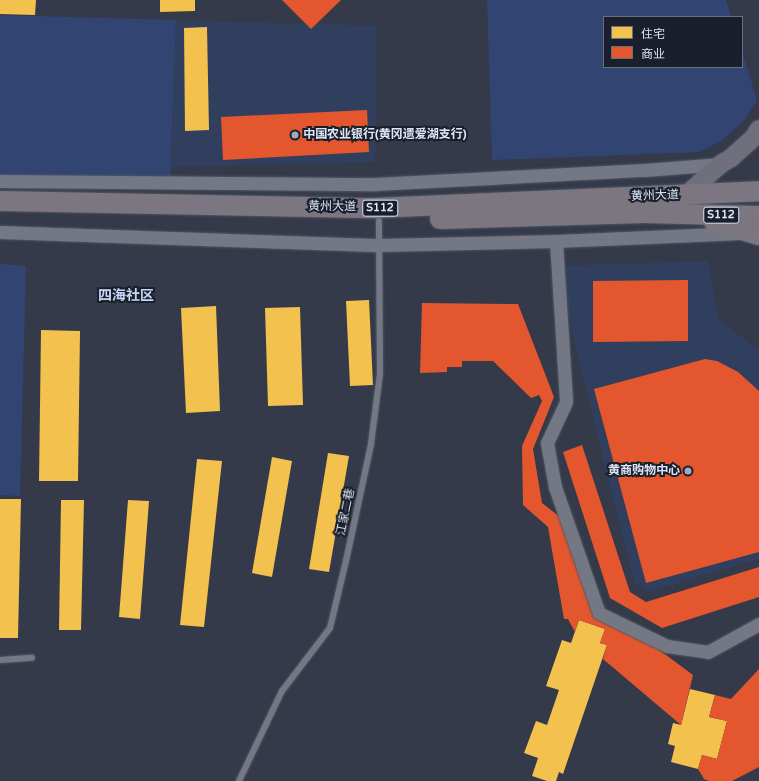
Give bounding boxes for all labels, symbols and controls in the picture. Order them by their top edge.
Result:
legend [603,16,743,68]
text: 住宅 [641,27,665,41]
text: 商业 [641,47,665,61]
place label: 中国农业银行(黄冈遗爱湖支行) [303,128,466,142]
marker: 中国农业银行(黄冈遗爱湖支行) [290,130,300,140]
street label: 黄州大道 [631,188,679,204]
street label: 黄州大道 [308,199,356,215]
road number: S112 [362,199,398,217]
road number: S112 [703,206,739,224]
district label: 四海社区 [98,288,154,304]
place label: 黄商购物中心 [608,464,680,478]
marker: 黄商购物中心 [683,466,693,476]
street label: 江家二巷 [334,487,358,537]

